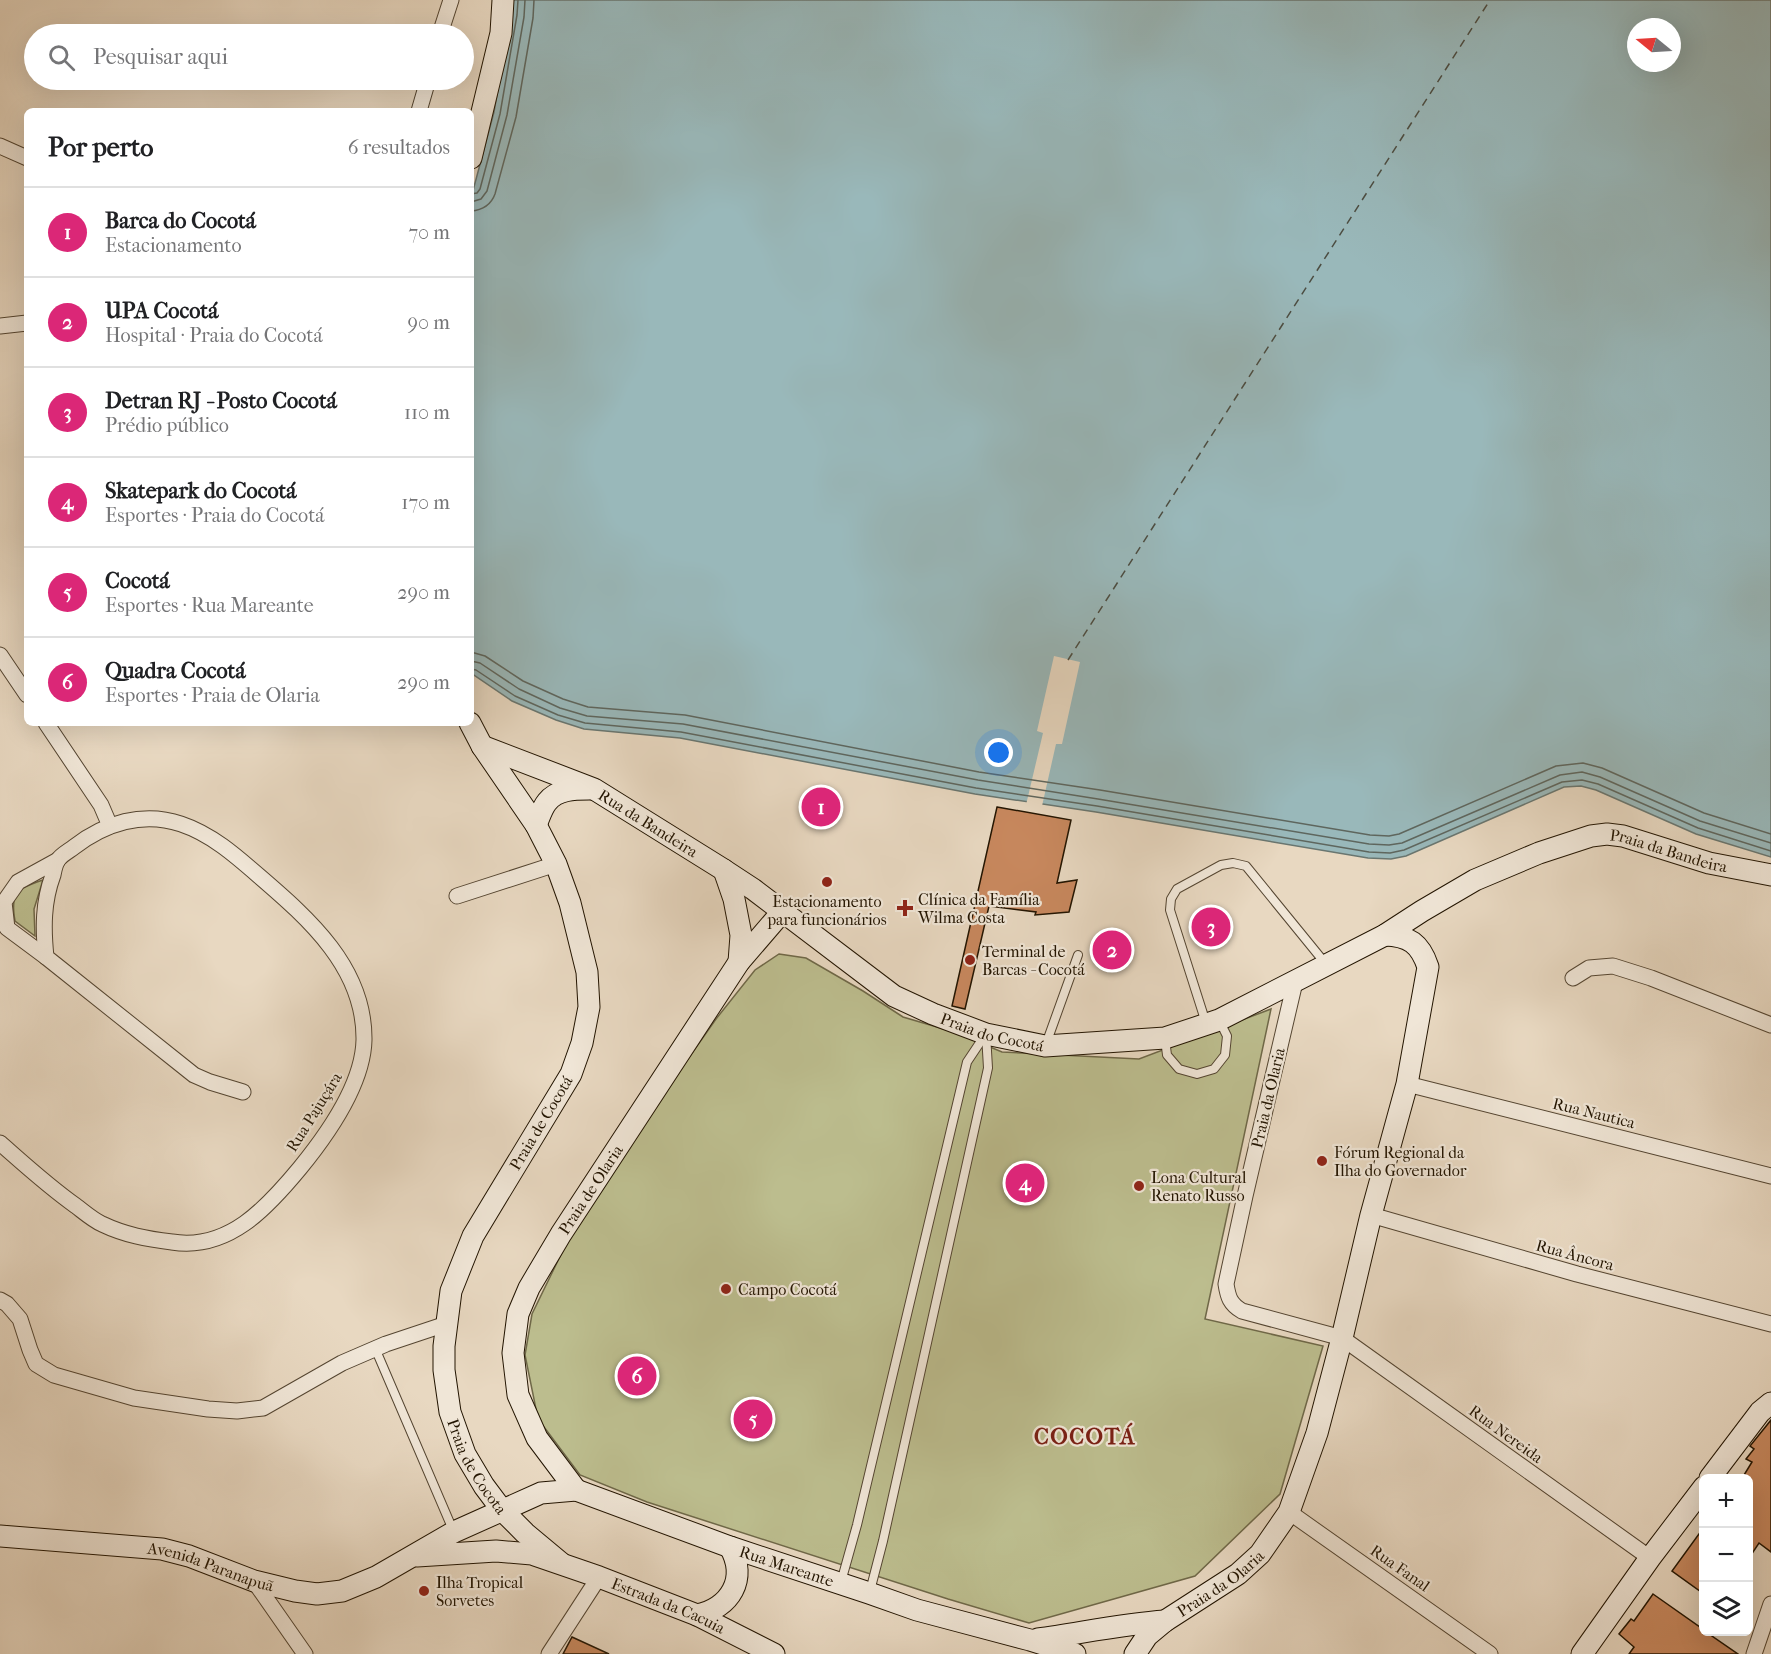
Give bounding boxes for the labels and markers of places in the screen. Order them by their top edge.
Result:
pin: 1 [802,784,840,830]
marker: Estacionamento para funcionários [820,875,834,889]
place label: Clínica da Família Wilma Costa [917,890,1040,927]
place label: Estacionamento para funcionários [766,892,887,929]
marker: Clínica da Família Wilma Costa [896,899,914,917]
pin: 3 [1192,904,1230,950]
pin: 2 [1092,928,1132,972]
place label: Terminal de Barcas - Cocotá [982,942,1086,979]
marker: Terminal de Barcas - Cocotá [963,953,977,967]
place label: Fórum Regional da Ilha do Governador [1334,1143,1467,1180]
marker: Fórum Regional da Ilha do Governador [1315,1154,1329,1168]
pin: 4 [1006,1160,1044,1206]
place label: Lona Cultural Renato Russo [1151,1168,1247,1205]
marker: Lona Cultural Renato Russo [1132,1179,1146,1193]
place label: Campo Cocotá [738,1280,837,1299]
marker: Campo Cocotá [719,1282,733,1296]
pin: 6 [618,1354,656,1398]
pin: 5 [734,1396,772,1442]
place label: Ilha Tropical Sorvetes [436,1573,524,1610]
marker: Ilha Tropical Sorvetes [417,1584,431,1598]

